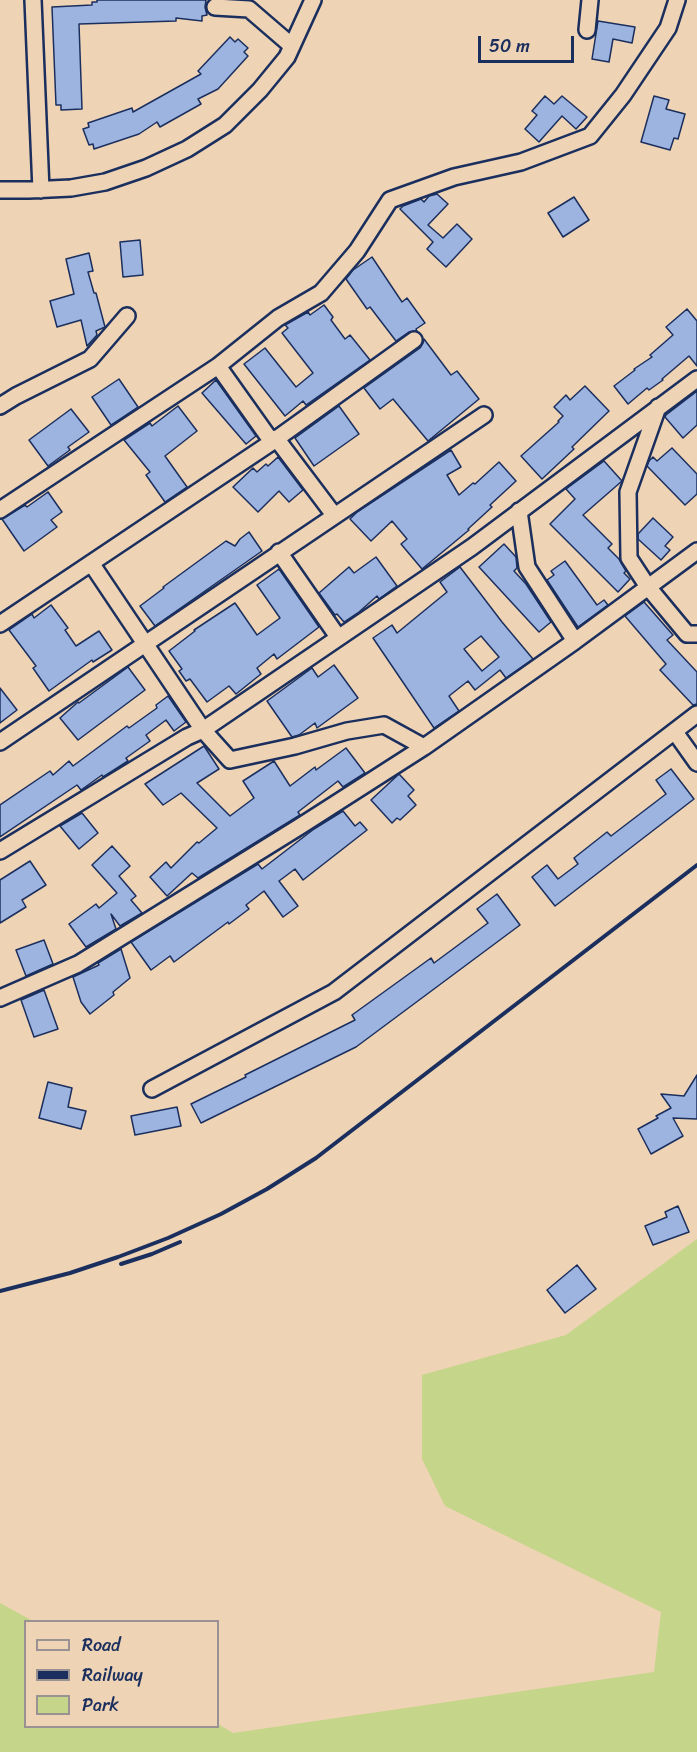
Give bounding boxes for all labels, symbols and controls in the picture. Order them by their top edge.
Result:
scale bar [481,24,577,62]
text: 50 m [489,30,530,62]
legend [24,1620,219,1728]
text: Road [82,1629,121,1661]
text: Railway [82,1659,143,1691]
text: Park [82,1689,119,1721]

